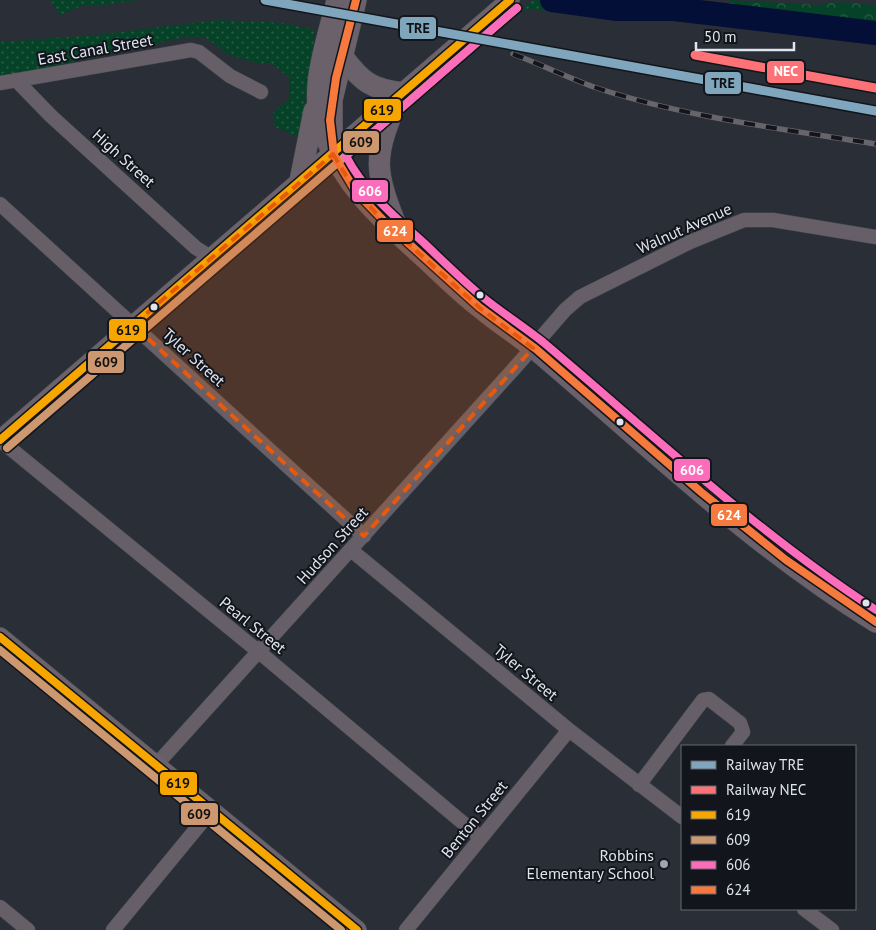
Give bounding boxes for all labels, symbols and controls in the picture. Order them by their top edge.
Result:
line badge: TRE [399,16,437,40]
text: TRE [406,19,430,37]
scale bar [696,20,794,52]
text: 50 m [704,27,737,46]
street label: East Canal Street [36,29,155,69]
line badge: NEC [766,60,805,84]
text: NEC [774,62,798,80]
line badge: TRE [704,71,742,95]
text: TRE [711,74,735,92]
line badge: 619 [363,98,402,122]
text: 619 [370,101,394,119]
street label: High Street [89,125,160,192]
line badge: 609 [342,130,380,154]
text: 609 [349,133,373,151]
line badge: 606 [351,179,389,203]
text: 606 [358,182,382,200]
street label: Walnut Avenue [633,198,735,258]
line badge: 624 [376,219,414,243]
text: 624 [383,222,407,240]
unlabelled marker [475,290,485,300]
unlabelled marker [149,302,159,312]
line badge: 619 [108,318,147,342]
text: 619 [116,321,140,339]
street label: Tyler Street [158,324,230,391]
line badge: 609 [87,350,125,374]
text: 609 [94,353,118,371]
unlabelled marker [615,417,625,427]
line badge: 606 [673,458,711,482]
text: 606 [680,461,704,479]
street label: Hudson Street [292,502,372,588]
line badge: 624 [710,503,748,527]
text: 624 [717,506,741,524]
street label: Pearl Street [216,592,291,658]
unlabelled marker [861,598,871,608]
street label: Tyler Street [490,639,563,705]
legend [681,745,856,910]
text: Railway TRE [726,755,804,774]
line badge: 619 [159,771,198,796]
text: 619 [166,774,190,792]
street label: Benton Street [437,776,512,862]
text: Railway NEC [726,780,806,799]
line badge: 609 [180,802,219,826]
text: 609 [187,805,211,823]
text: 619 [726,805,751,824]
text: 609 [726,830,751,849]
place label: Robbins Elementary School [527,845,654,883]
text: 606 [726,855,751,874]
marker: Robbins Elementary School [658,858,670,870]
text: 624 [726,880,751,899]

